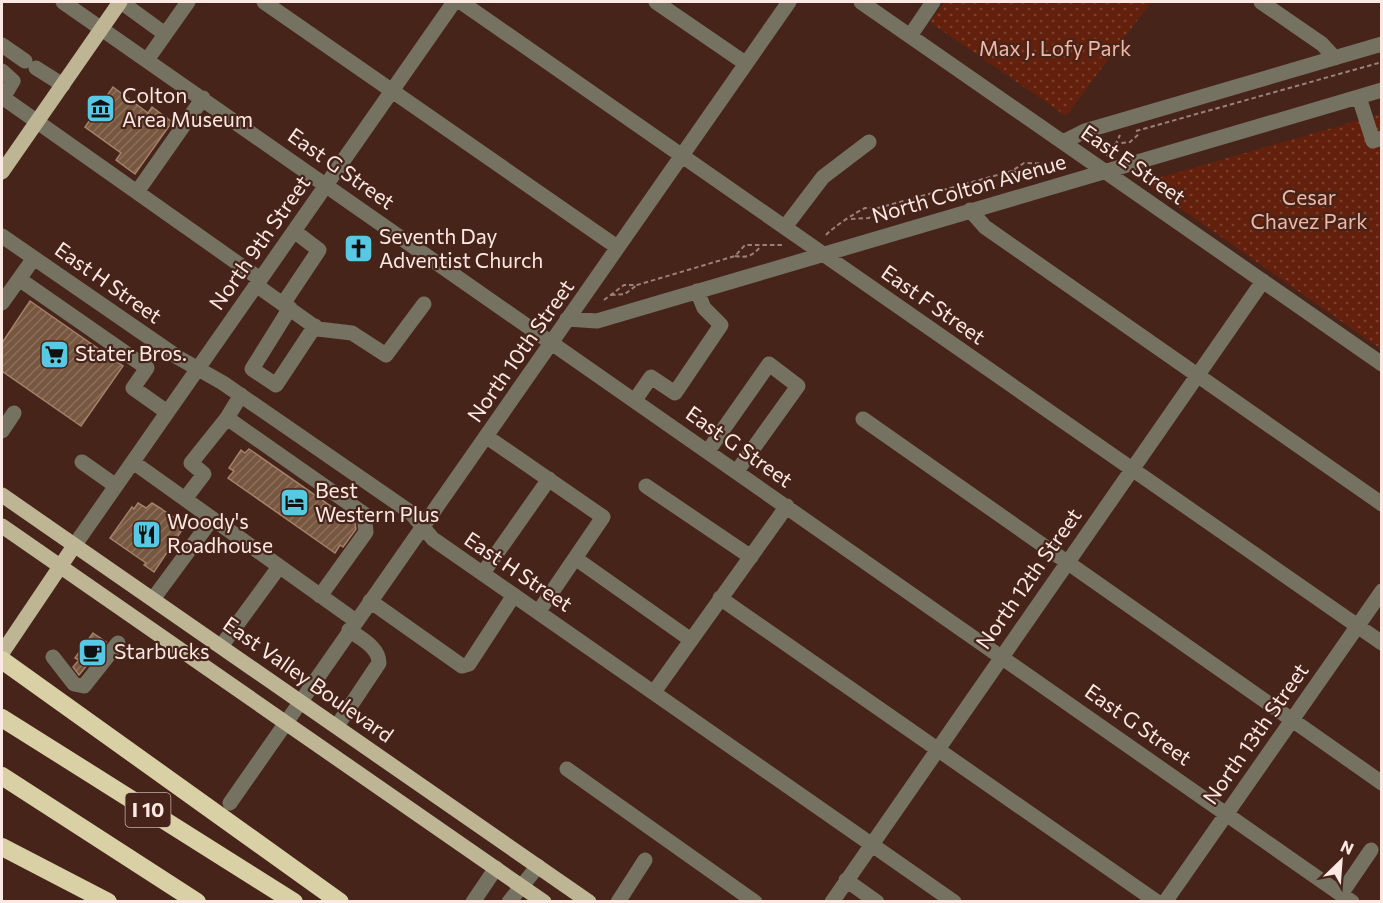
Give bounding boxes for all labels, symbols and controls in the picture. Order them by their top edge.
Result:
park label: Max J. Lofy Park [979,35,1131,60]
place label: Colton Area Museum [122,82,253,131]
museum icon: Colton Area Museum [85,92,117,124]
street label: East E Street [1077,119,1191,209]
street label: East G Street [284,122,400,214]
street label: North Colton Avenue [869,148,1069,227]
street label: North 9th Street [203,170,314,314]
park label: Cesar Chavez Park [1250,184,1368,233]
place label: Seventh Day Adventist Church [379,223,543,272]
church icon: Seventh Day Adventist Church [342,233,374,265]
street label: East H Street [51,236,167,328]
street label: East F Street [877,259,991,349]
street label: North 10th Street [461,274,578,426]
supermarket icon: Stater Bros. [38,338,70,370]
place label: Stater Bros. [75,340,187,365]
street label: East G Street [682,400,798,492]
place label: Best Western Plus [315,477,439,526]
hotel icon: Best Western Plus [278,487,310,519]
street label: North 12th Street [970,503,1086,653]
place label: Woody's Roadhouse [167,508,273,557]
restaurant icon: Woody's Roadhouse [130,518,162,550]
street label: East H Street [460,526,578,616]
street label: East Valley Boulevard [219,611,399,747]
cafe icon: Starbucks [77,636,109,668]
place label: Starbucks [114,638,210,663]
street label: North 13th Street [1197,658,1313,808]
street label: East G Street [1081,678,1197,770]
road number: I 10 [126,793,170,827]
north arrow [1311,831,1371,891]
text: N [1338,836,1357,858]

